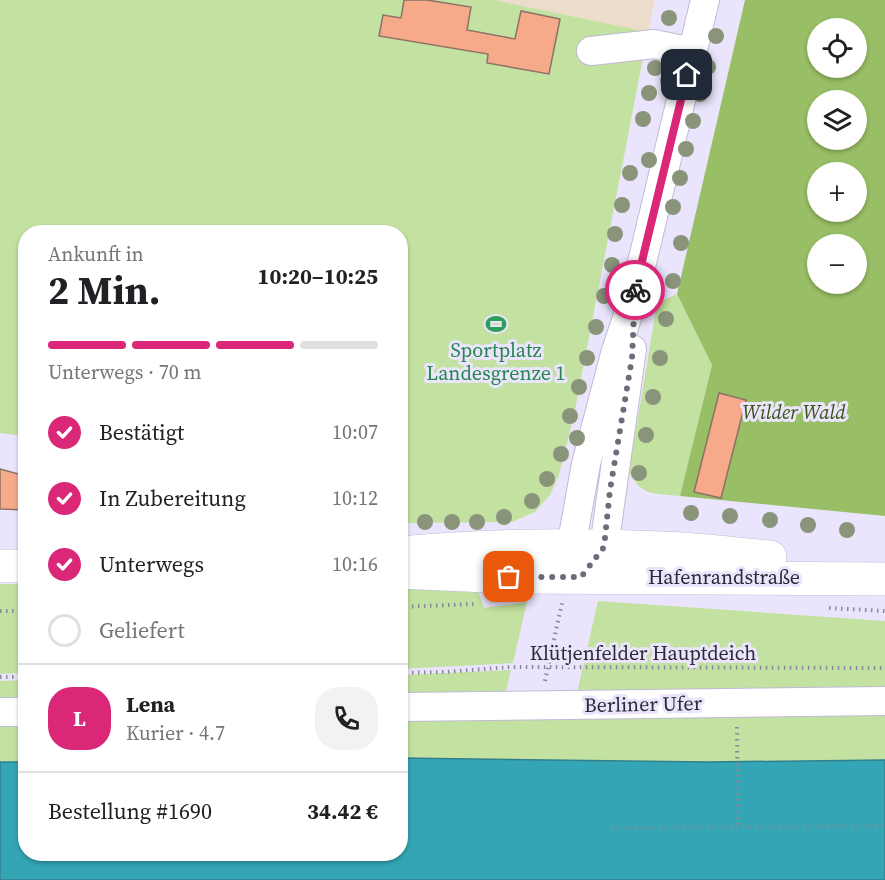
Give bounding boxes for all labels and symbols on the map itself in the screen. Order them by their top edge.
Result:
pin [661,49,712,100]
courier [605,260,665,320]
sports icon: Sportplatz Landesgrenze 1 [484,312,508,336]
place label: Sportplatz Landesgrenze 1 [426,336,566,387]
park label: Wilder Wald [742,398,846,426]
pin [483,551,534,602]
street label: Hafenrandstraße [648,563,800,591]
street label: Klütjenfelder Hauptdeich [530,639,756,667]
street label: Berliner Ufer [584,689,703,719]

